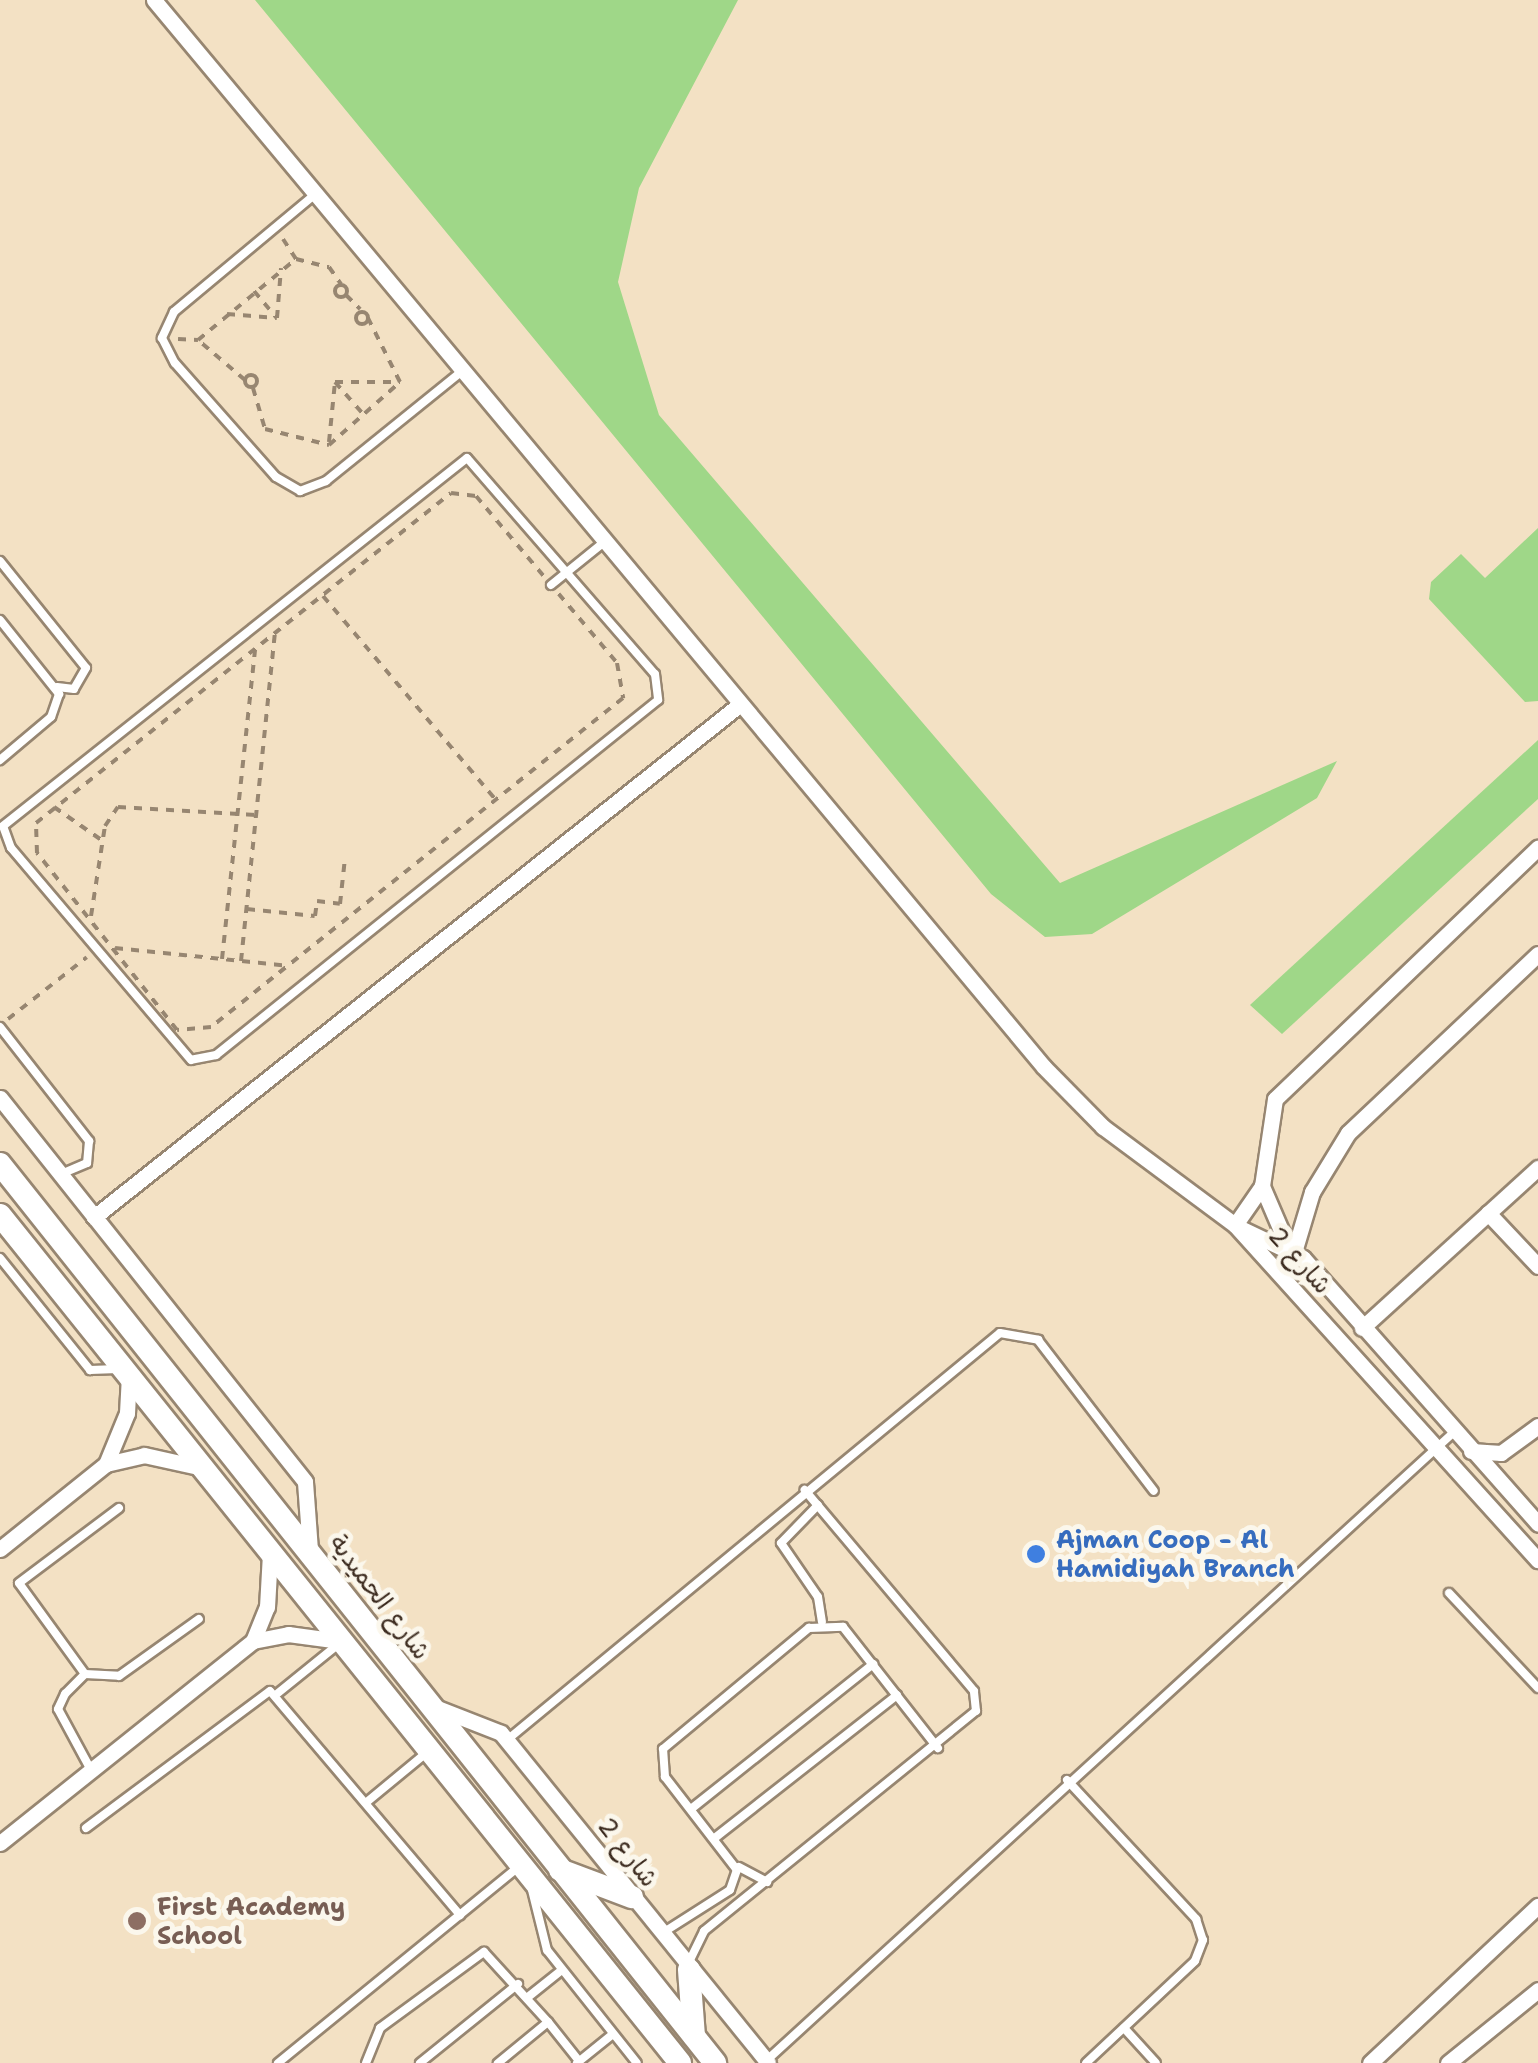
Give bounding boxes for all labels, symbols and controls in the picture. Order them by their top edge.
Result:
street label: شارع 2 [1262,1220,1338,1300]
place label: Ajman Coop - Al Hamidiyah Branch [1056,1525,1295,1584]
street label: شارع الحميدية [323,1529,437,1665]
marker: Ajman Coop - Al Hamidiyah Branch [1025,1543,1047,1565]
street label: شارع 2 [592,1811,664,1893]
place label: First Academy School [157,1892,345,1951]
marker: First Academy School [126,1910,148,1932]

